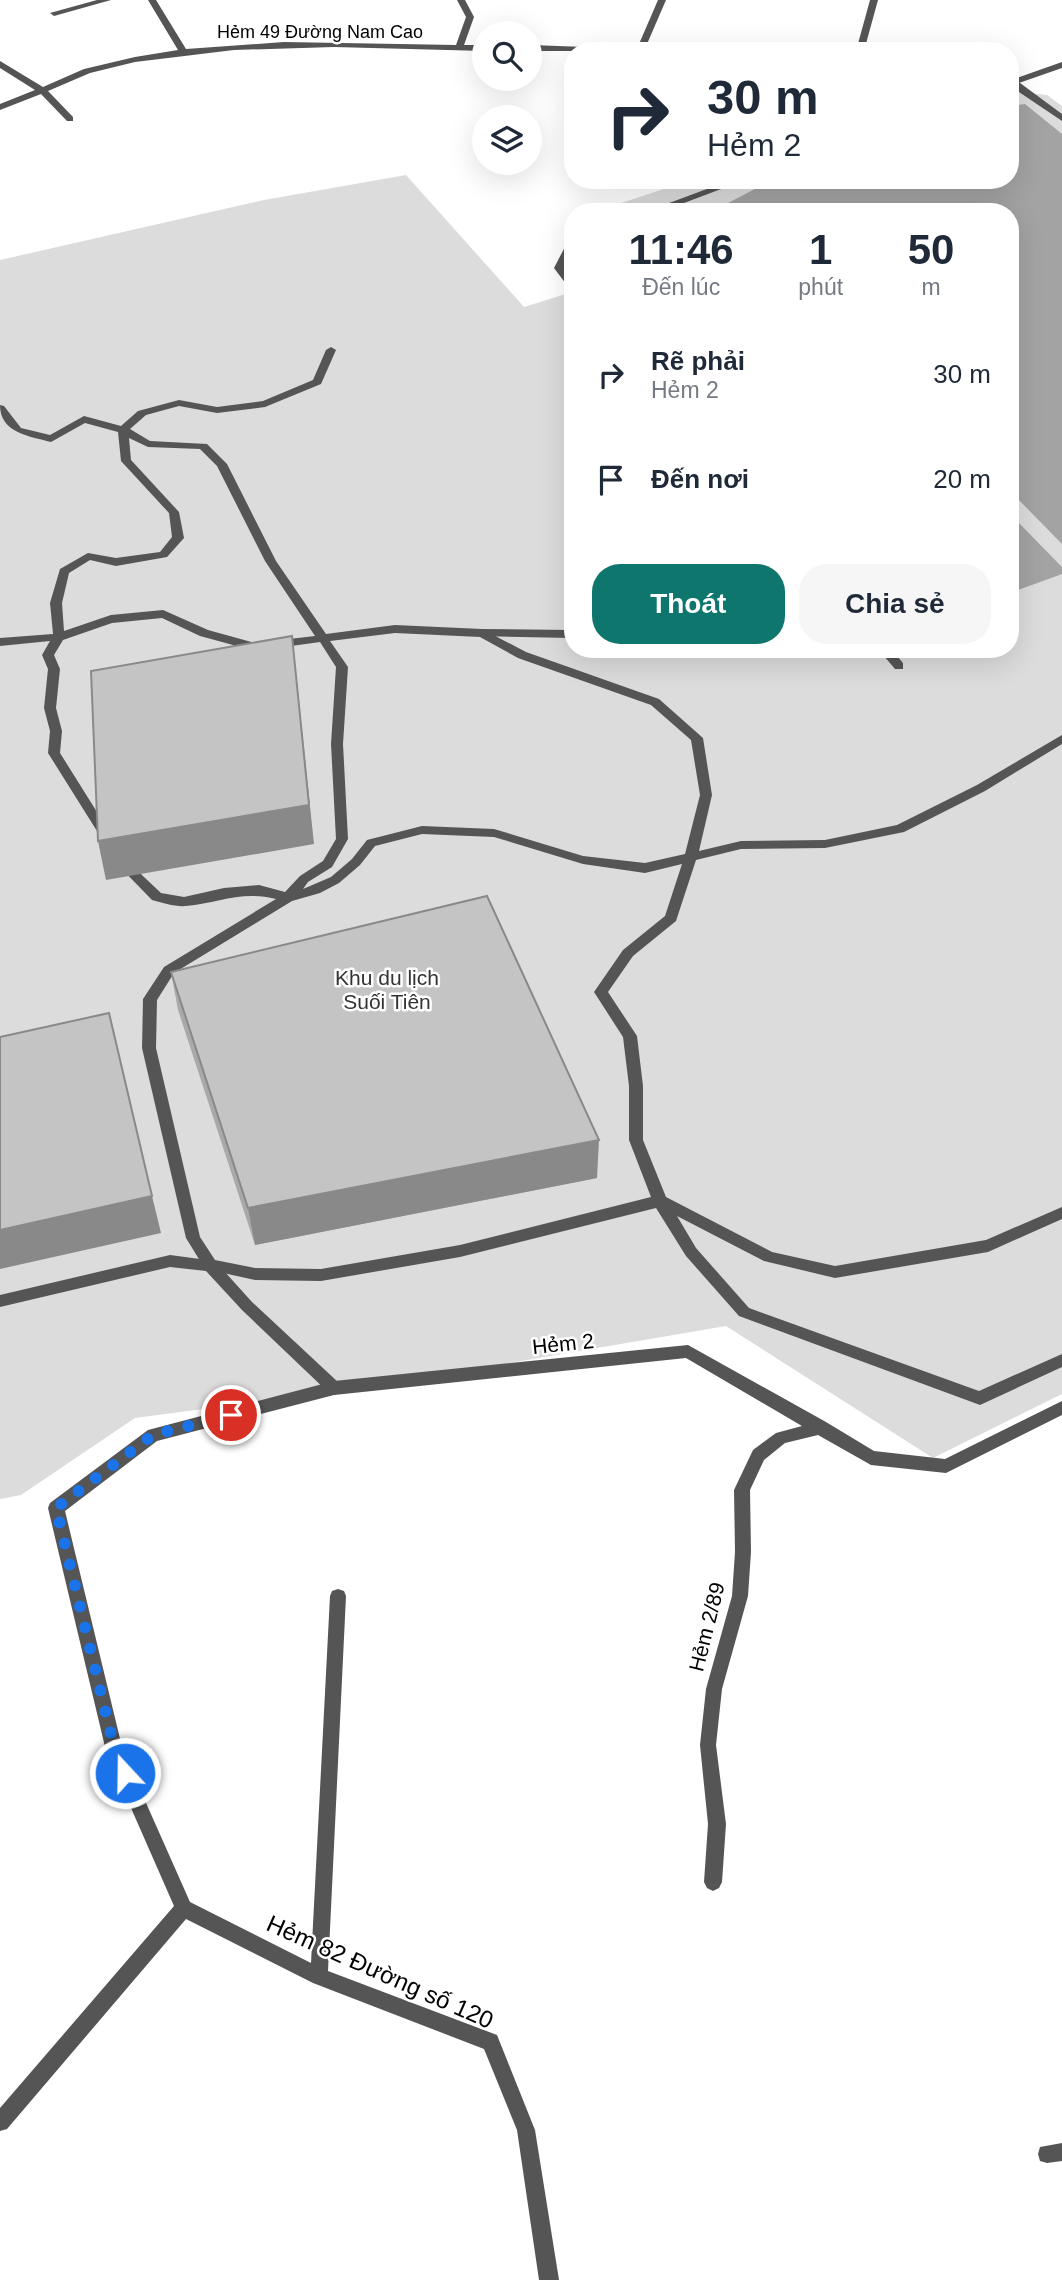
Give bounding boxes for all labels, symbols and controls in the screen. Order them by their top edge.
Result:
map controls [472,21,542,175]
button: search [472,21,542,91]
street label: Hẻm 49 Đường Nam Cao [217,22,423,42]
icon: right [592,70,683,161]
text: 30 m [707,70,819,124]
button: layers [472,105,542,175]
text: Hẻm 2 [707,127,801,163]
text: 11:46 [629,226,734,273]
text: 1 [809,226,832,273]
text: 50 [908,226,954,273]
text: Đến lúc [642,274,720,300]
text: phút [798,274,843,300]
text: m [921,274,941,300]
text: Rẽ phải [651,346,745,376]
icon: right [592,356,630,394]
text: 30 m [933,359,991,389]
text: Hẻm 2 [651,377,719,403]
icon: arrive [592,461,630,499]
text: Đến nơi [651,464,749,494]
text: 20 m [933,464,991,494]
button: Thoát [592,564,785,644]
button: Chia sẻ [799,564,991,644]
park label: Khu du lịch Suối Tiên [335,966,439,1013]
street label: Hẻm 2 [531,1329,595,1358]
pin [201,1385,261,1445]
icon: arrive [212,1396,250,1434]
street label: Hẻm 2/89 [684,1580,729,1674]
position arrow [88,1736,162,1810]
street label: Hẻm 82 Đường số 120 [263,1909,498,2034]

